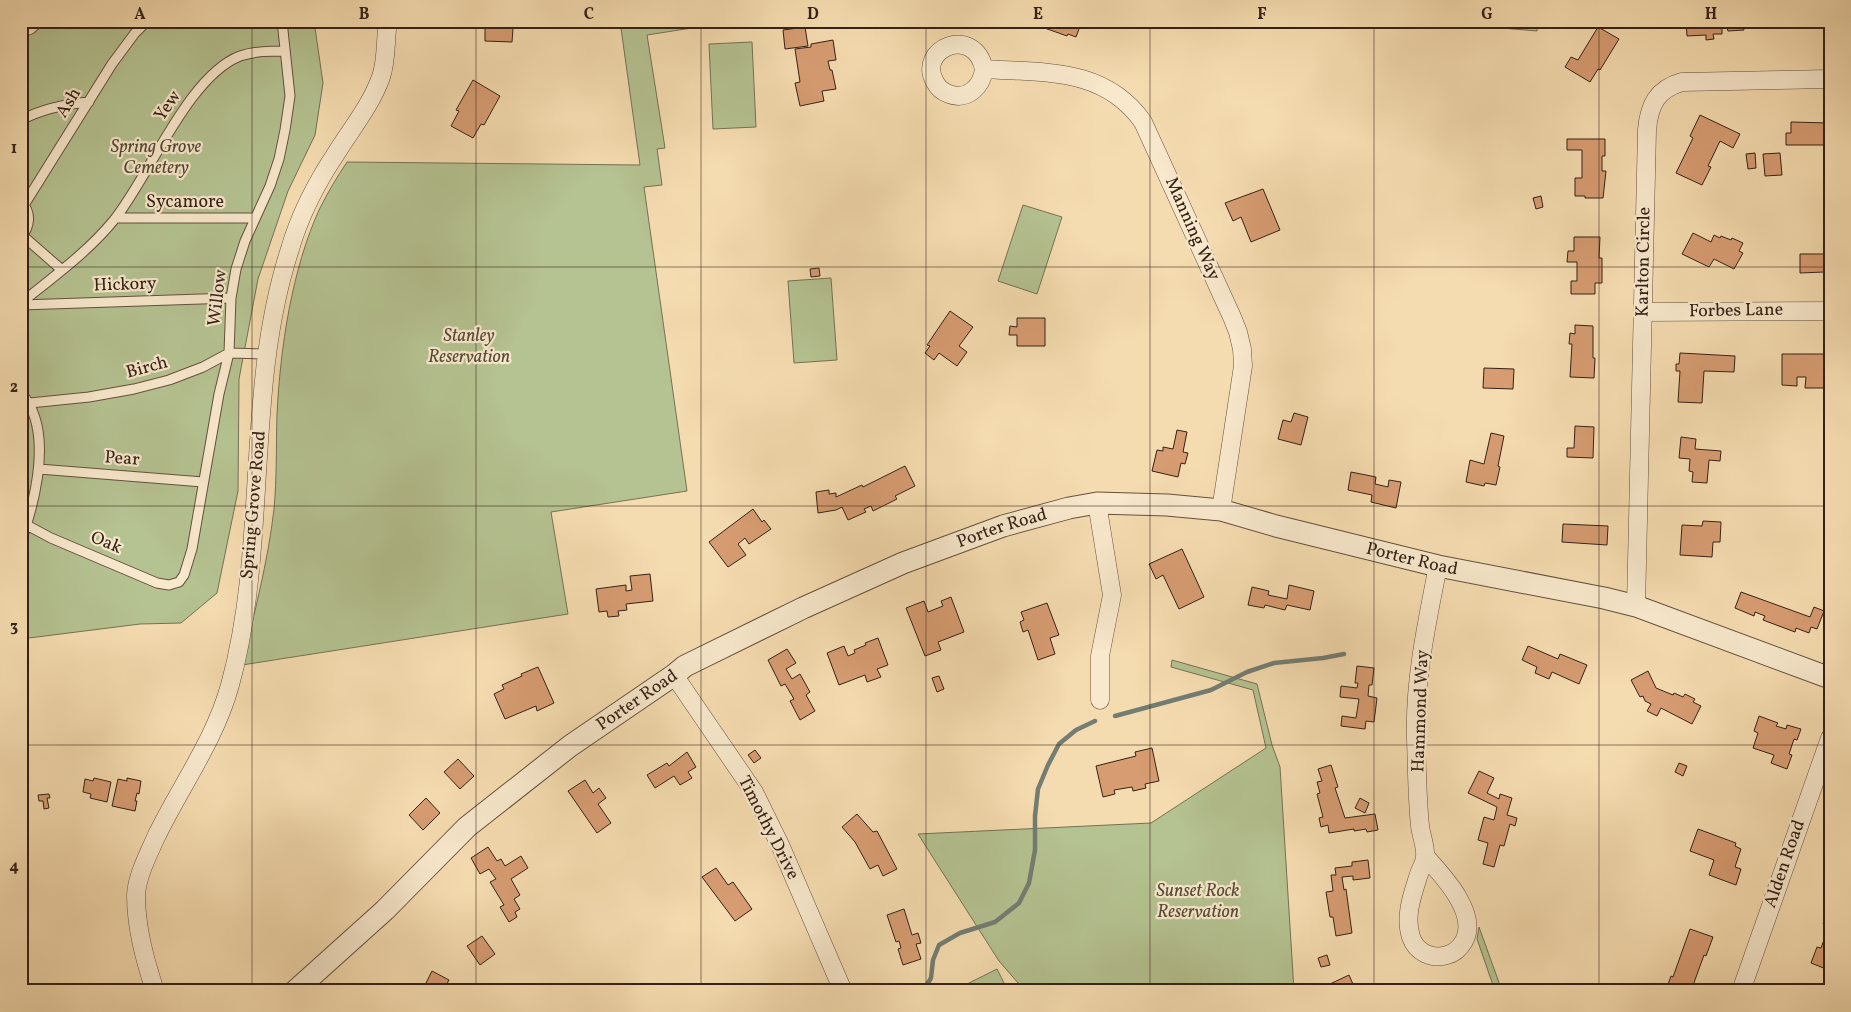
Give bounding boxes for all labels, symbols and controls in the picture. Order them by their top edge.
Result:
text: A [134,4,146,26]
text: B [359,4,370,26]
text: C [584,4,594,26]
text: D [807,4,819,26]
text: E [1033,4,1043,26]
text: F [1257,4,1267,26]
text: G [1481,4,1493,26]
text: H [1705,4,1717,26]
street label: Ash [50,83,88,123]
street label: Yew [149,86,187,126]
park label: Spring Grove Cemetery [111,135,202,181]
text: 1 [11,138,17,160]
street label: Manning Way [1158,173,1226,285]
street label: Sycamore [146,190,224,215]
street label: Karlton Circle [1631,207,1657,317]
street label: Willow [202,268,234,328]
street label: Hickory [93,271,157,299]
street label: Forbes Lane [1689,298,1783,324]
park label: Stanley Reservation [428,324,510,370]
street label: Birch [123,350,171,386]
text: 2 [10,377,18,399]
street label: Spring Grove Road [235,430,273,580]
street label: Pear [104,445,141,473]
street label: Porter Road [953,502,1050,555]
street label: Oak [86,525,126,561]
street label: Porter Road [1363,536,1460,582]
text: 3 [10,616,18,638]
street label: Hammond Way [1406,649,1436,773]
street label: Porter Road [591,663,683,737]
street label: Timothy Drive [731,772,805,884]
street label: Alden Road [1758,817,1812,911]
text: 4 [9,856,19,878]
park label: Sunset Rock Reservation [1157,879,1239,925]

